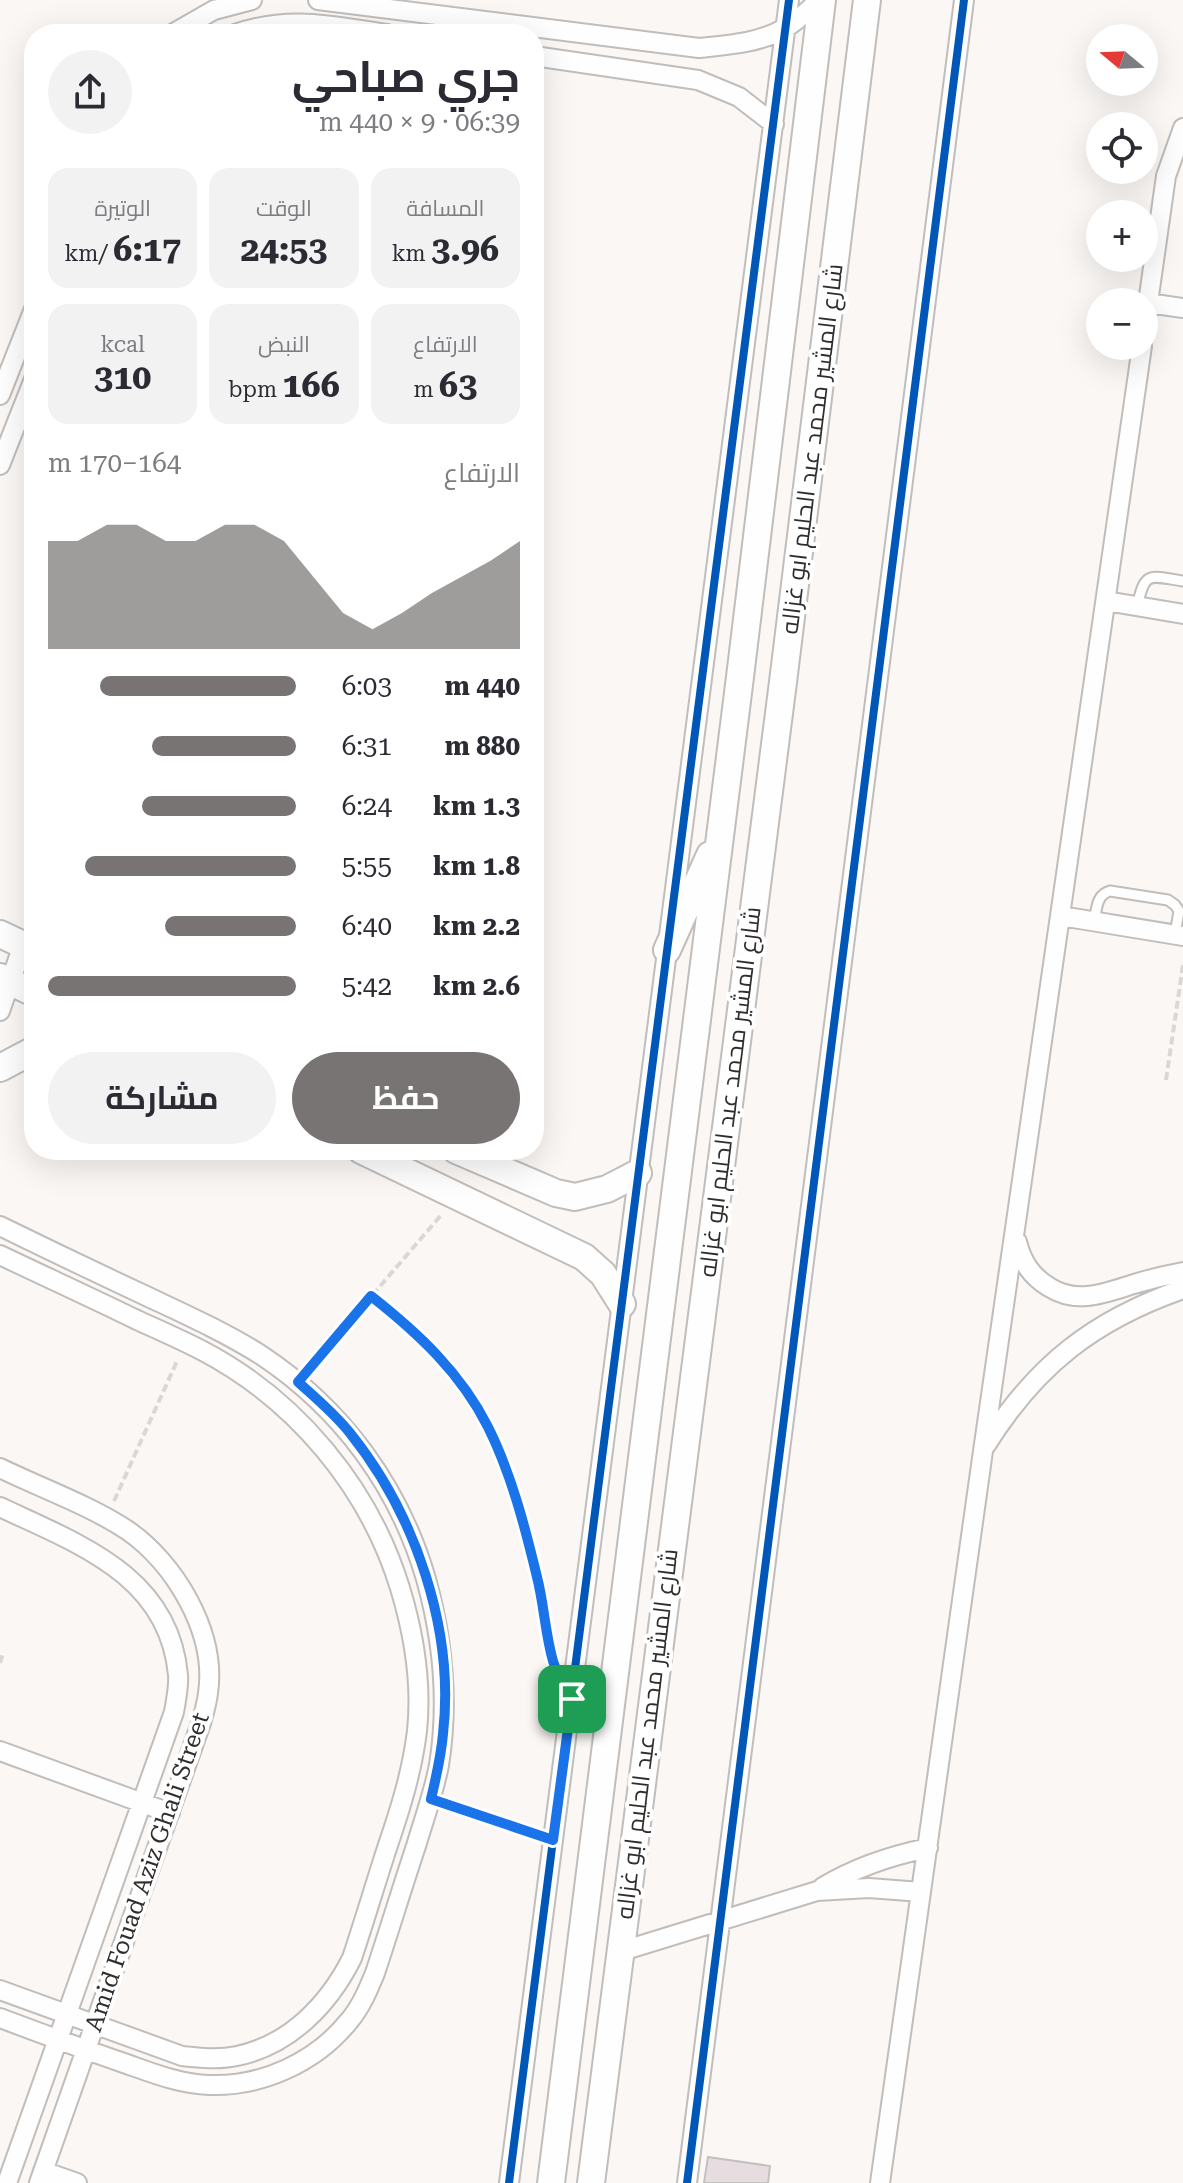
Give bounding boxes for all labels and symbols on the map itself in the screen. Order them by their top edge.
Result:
north arrow [1086,24,1158,96]
street label: شارع المشير محمد عبد الحليم ابو غزاله [775,262,851,636]
street label: شارع المشير محمد عبد الحليم ابو غزاله [693,905,769,1279]
street label: شارع المشير محمد عبد الحليم ابو غزاله [610,1547,686,1921]
pin [538,1665,606,1733]
street label: Amid Fouad Aziz Ghali Street [79,1709,215,2035]

